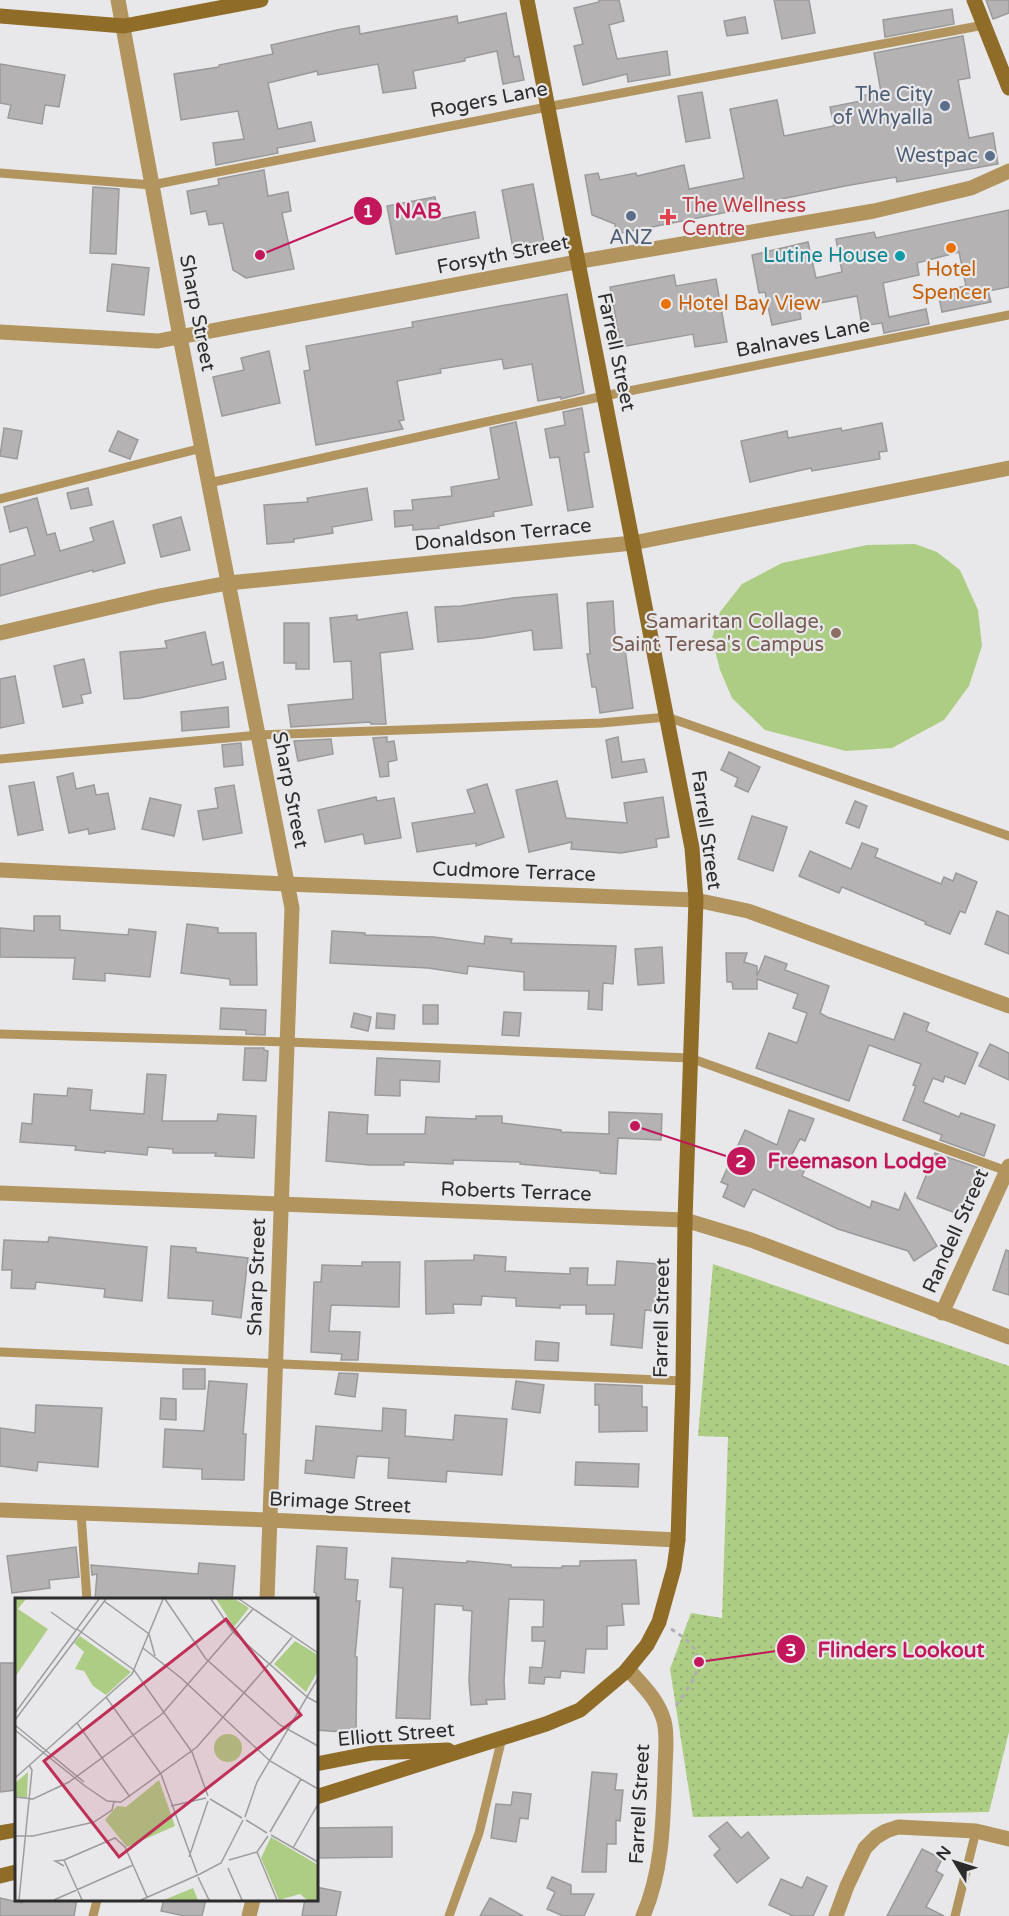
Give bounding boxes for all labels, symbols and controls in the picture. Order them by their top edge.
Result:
street label: Rogers Lane [428,77,550,123]
place label: The City of Whyalla [833,83,933,130]
marker: The City of Whyalla [938,99,952,113]
place label: Westpac [896,144,978,168]
marker: Westpac [983,149,997,163]
callout: NAB [353,191,454,230]
place label: The Wellness Centre [682,194,806,241]
text: NAB [394,199,442,224]
text: 1 [362,200,374,222]
marker: The Wellness Centre [659,208,677,226]
marker: ANZ [624,209,638,223]
place label: ANZ [609,226,653,250]
street label: Forsyth Street [435,230,571,280]
marker: Hotel Spencer [944,241,958,255]
place label: Lutine House [763,244,888,268]
marker: Lutine House [893,249,907,263]
street label: Sharp Street [174,253,220,374]
place label: Hotel Spencer [912,258,990,305]
street label: Farrell Street [592,291,640,414]
place label: Hotel Bay View [678,292,821,316]
marker: Hotel Bay View [659,297,673,311]
street label: Balnaves Lane [734,313,872,363]
street label: Donaldson Terrace [413,514,593,556]
place label: Samaritan Collage, Saint Teresa's Campus [612,610,824,657]
marker: Samaritan Collage, Saint Teresa's Campus [829,626,843,640]
street label: Sharp Street [267,730,313,851]
street label: Farrell Street [686,769,726,892]
street label: Cudmore Terrace [432,857,596,887]
callout: Freemason Lodge [726,1141,959,1180]
text: Freemason Lodge [767,1149,947,1174]
text: 2 [735,1150,747,1172]
street label: Randell Street [918,1165,994,1297]
street label: Roberts Terrace [440,1177,592,1207]
street label: Sharp Street [243,1217,271,1336]
street label: Farrell Street [649,1257,675,1378]
street label: Brimage Street [268,1487,412,1519]
inset map [15,1598,318,1901]
callout: Flinders Lookout [776,1630,997,1669]
text: Flinders Lookout [817,1638,985,1663]
text: 3 [785,1639,797,1661]
street label: Elliott Street [336,1718,456,1752]
street label: Farrell Street [625,1743,655,1865]
north arrow [925,1832,985,1892]
text: N [932,1842,956,1865]

